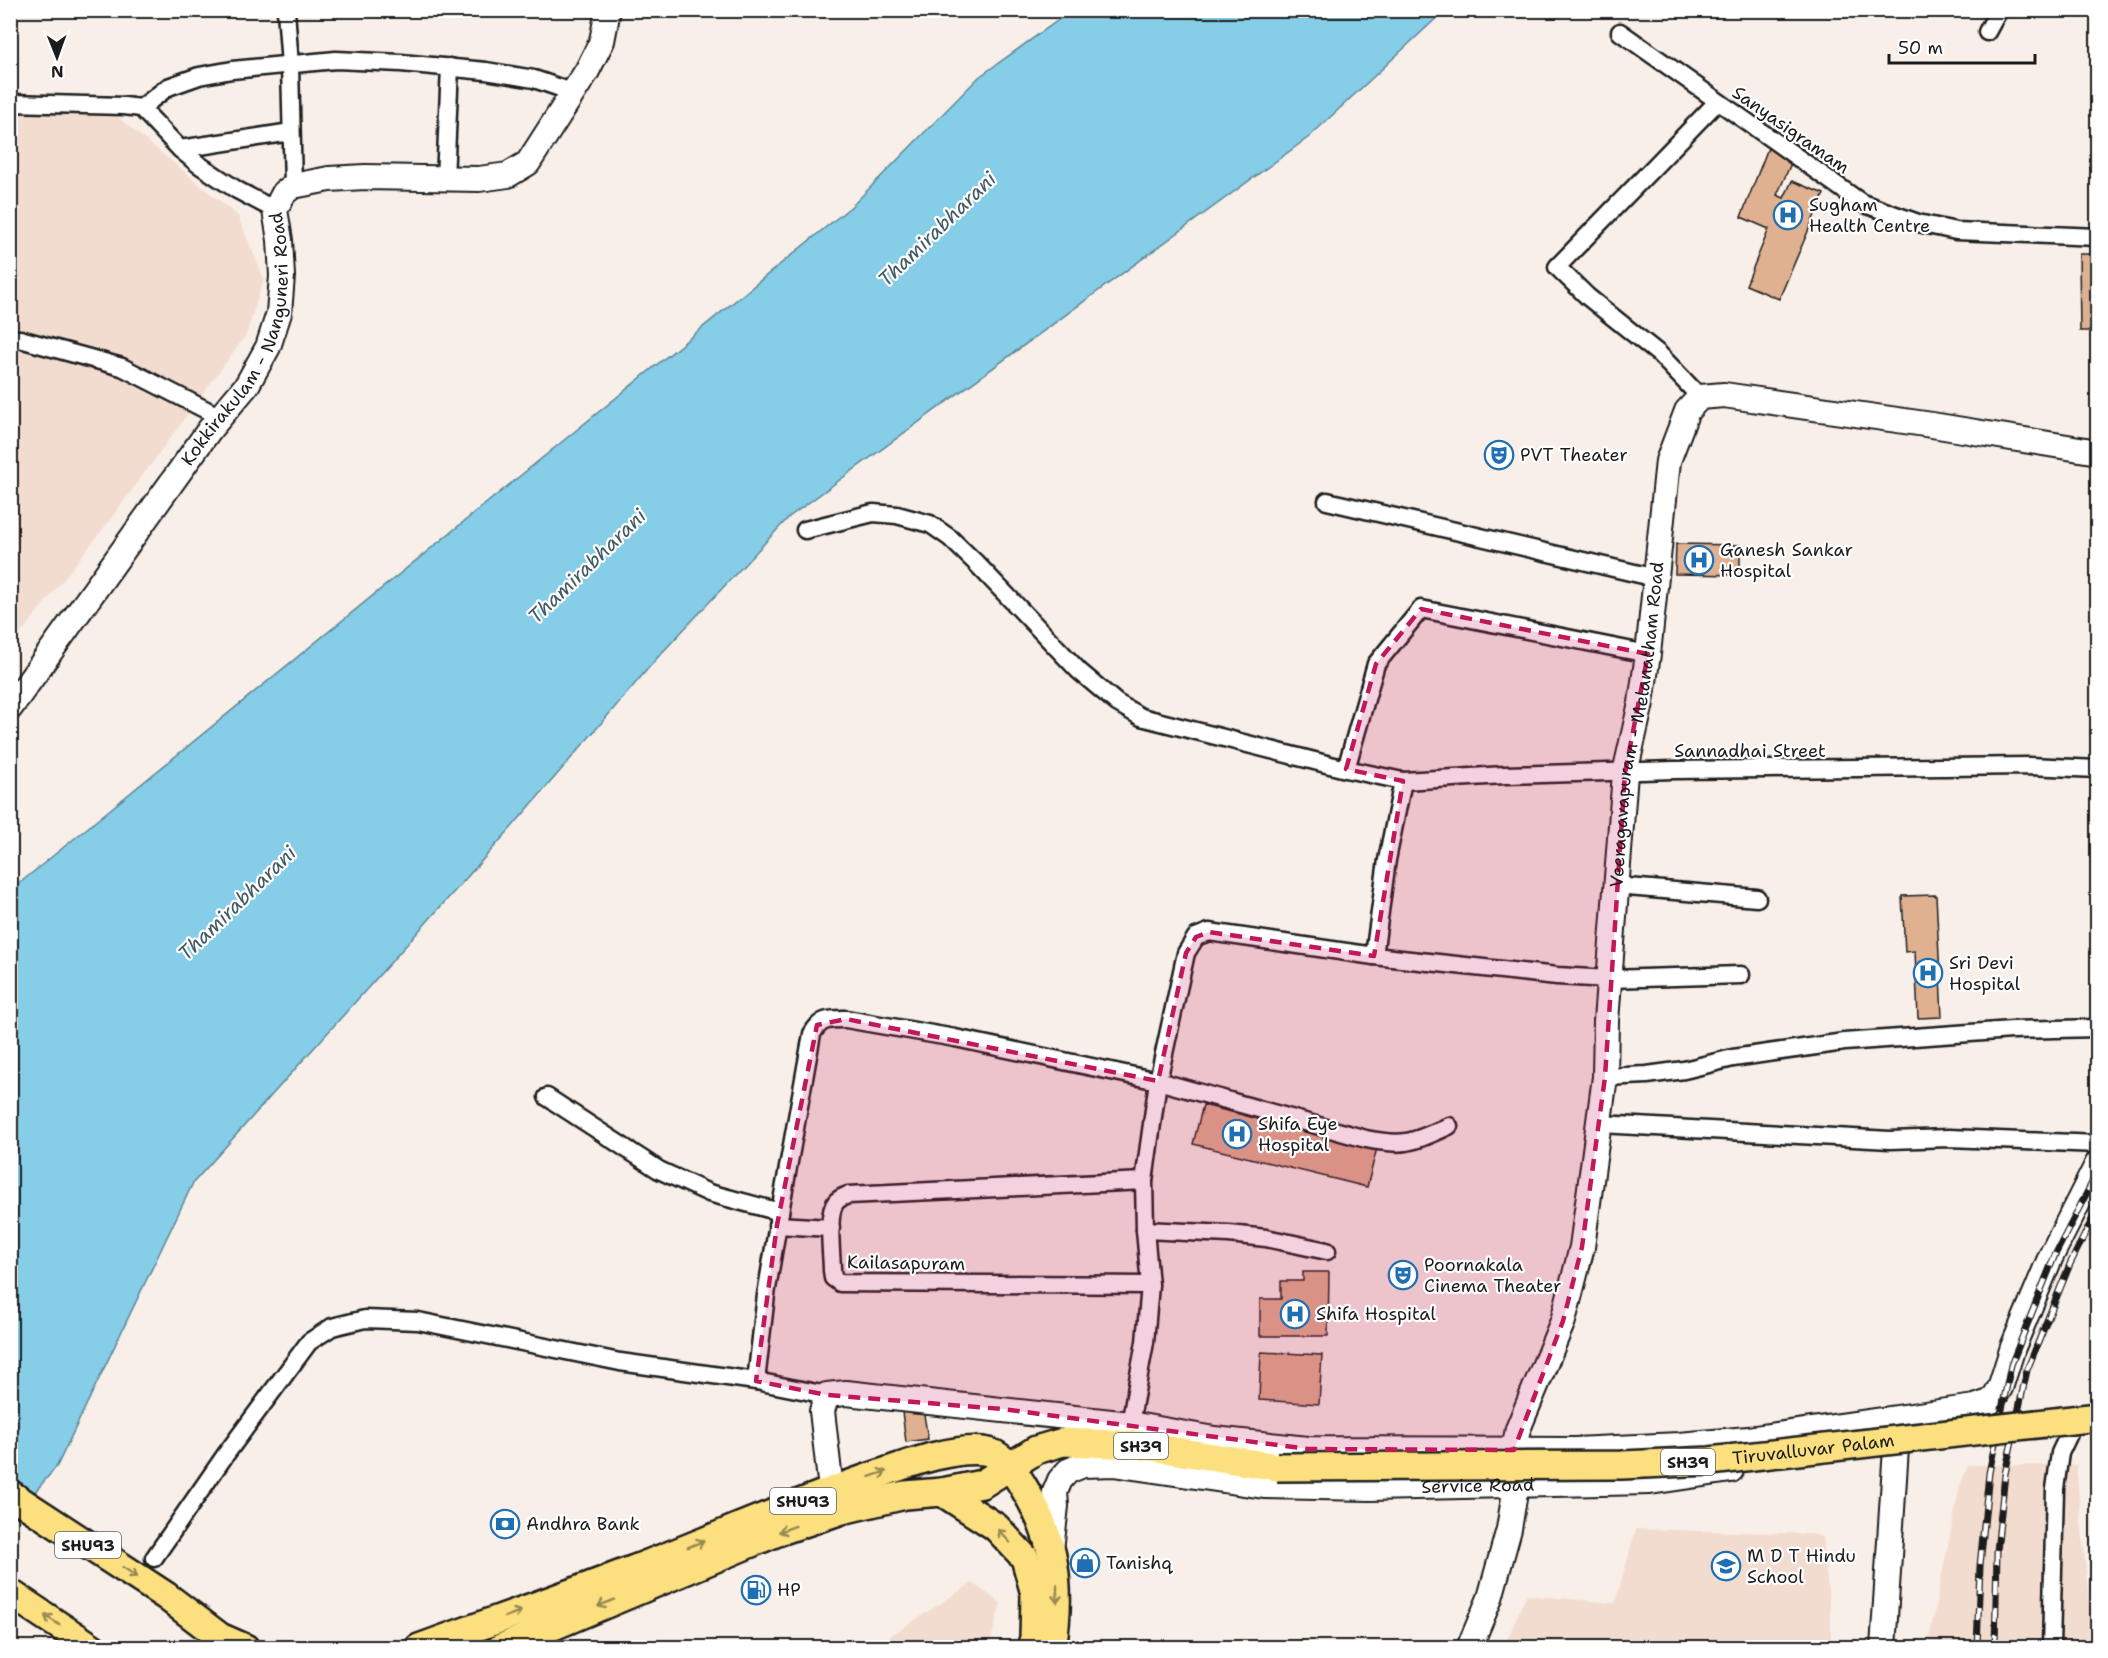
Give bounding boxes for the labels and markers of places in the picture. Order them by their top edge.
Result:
place label: Sugham Health Centre [1809,193,1930,238]
hospital icon: Sugham Health Centre [1772,199,1804,231]
theatre icon: PVT Theater [1483,439,1515,471]
place label: PVT Theater [1520,443,1628,467]
place label: Ganesh Sankar Hospital [1720,538,1853,583]
hospital icon: Ganesh Sankar Hospital [1683,544,1715,576]
place label: Sri Devi Hospital [1949,951,2021,996]
hospital icon: Sri Devi Hospital [1912,957,1944,989]
place label: Shifa Eye Hospital [1258,1112,1338,1157]
hospital icon: Shifa Eye Hospital [1221,1118,1253,1150]
place label: Poornakala Cinema Theater [1424,1253,1562,1298]
theatre icon: Poornakala Cinema Theater [1387,1259,1419,1291]
hospital icon: Shifa Hospital [1279,1298,1311,1330]
place label: Shifa Hospital [1316,1302,1437,1326]
bank icon: Andhra Bank [489,1508,521,1540]
place label: Andhra Bank [526,1512,640,1536]
place label: M D T Hindu School [1747,1544,1856,1589]
shop icon: Tanishq [1069,1547,1101,1579]
school or university icon: M D T Hindu School [1710,1550,1742,1582]
place label: Tanishq [1106,1551,1173,1575]
fuel station icon: HP [740,1574,772,1606]
place label: HP [777,1578,801,1602]

